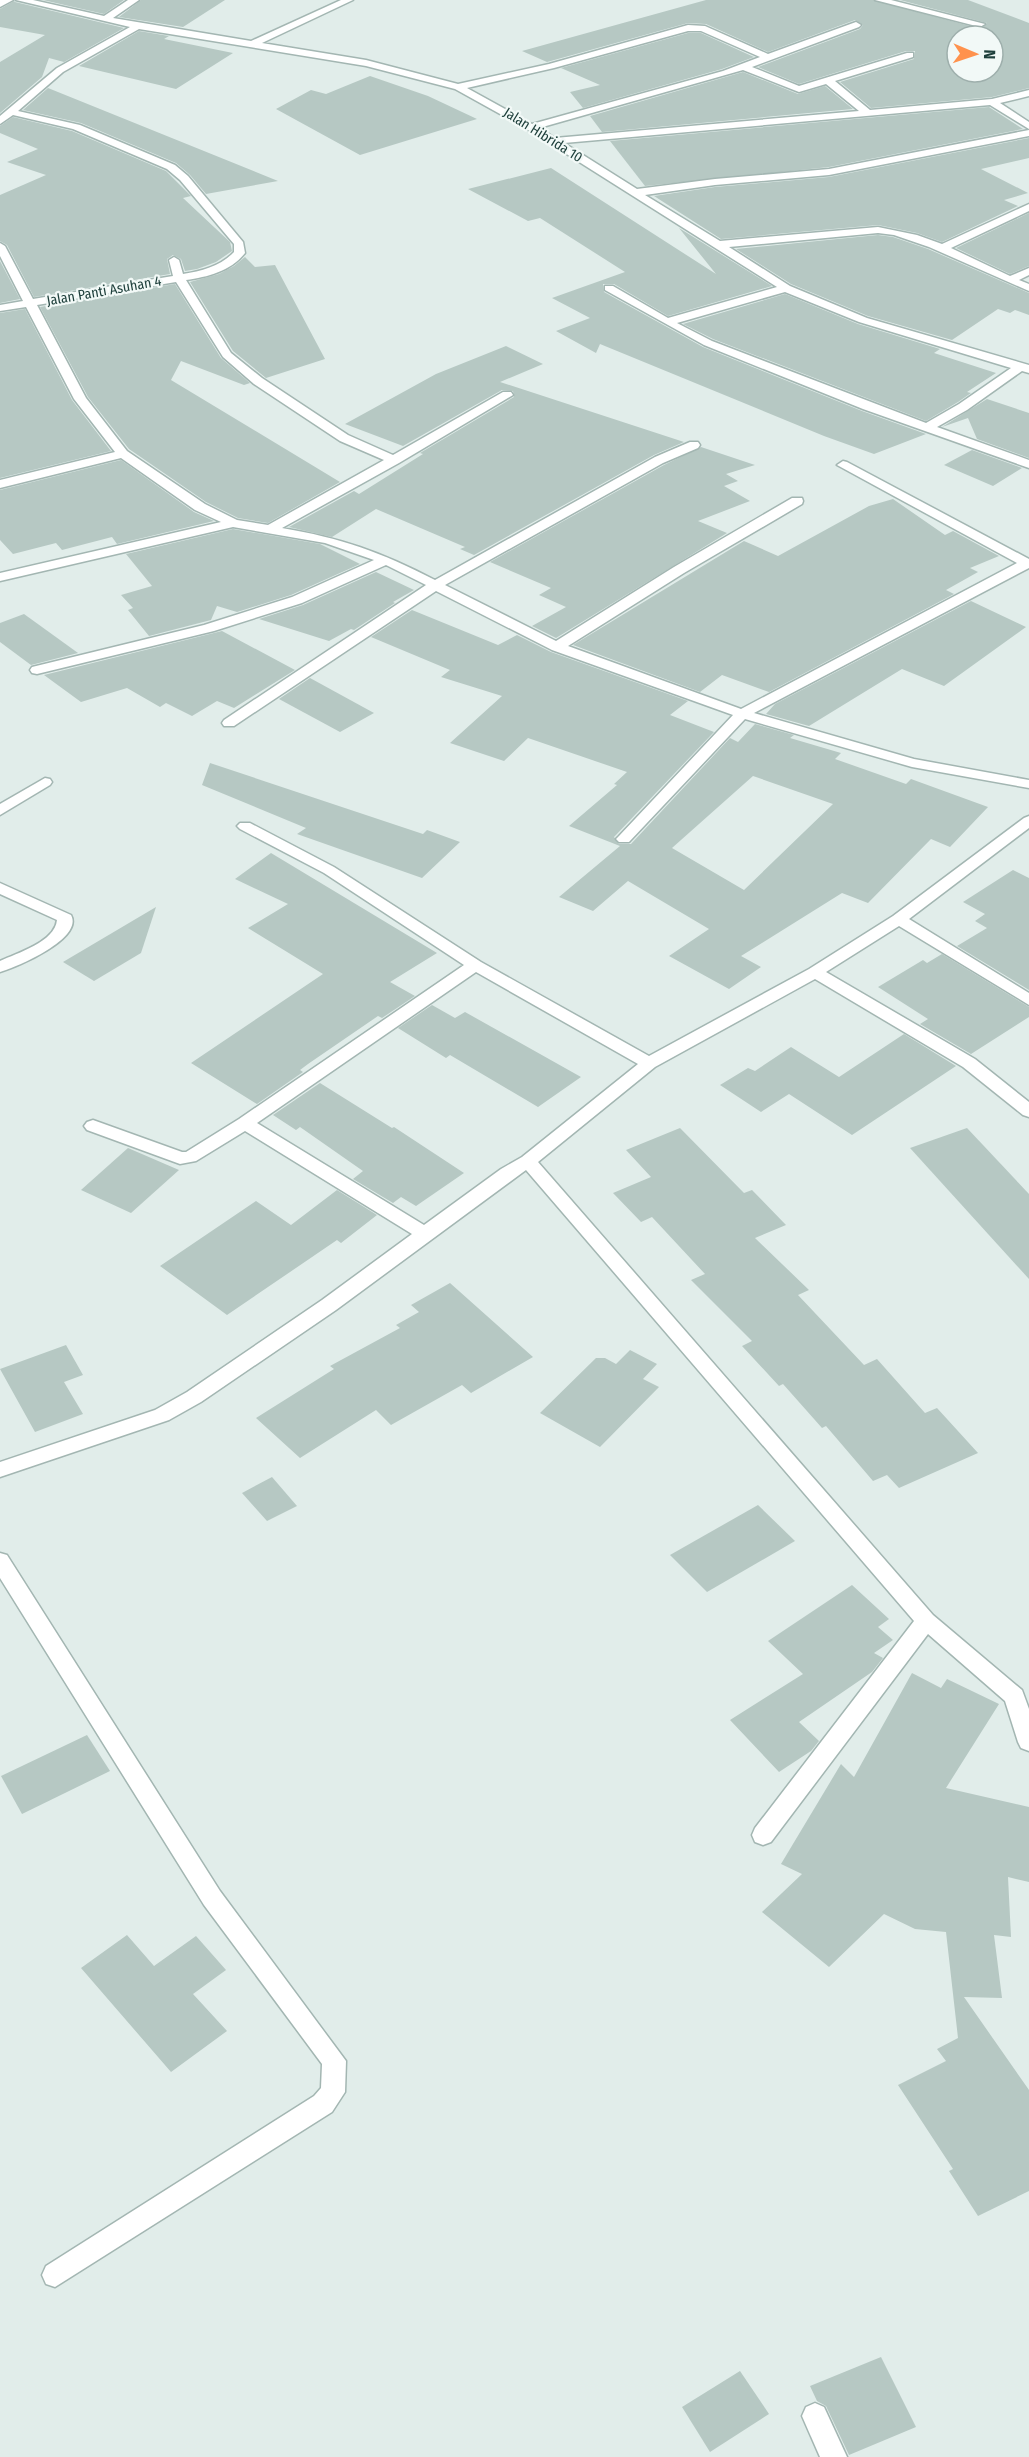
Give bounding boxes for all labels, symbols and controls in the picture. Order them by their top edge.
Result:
north arrow [945,24,1005,84]
text: N [980,49,999,60]
street label: Jalan Hibrida 10 [500,104,586,166]
street label: Jalan Panti Asuhan 4 [45,272,163,309]

